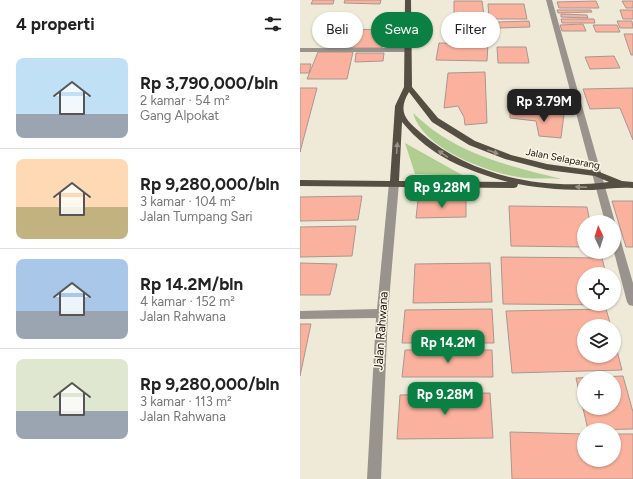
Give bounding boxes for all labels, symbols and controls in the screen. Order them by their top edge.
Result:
chip: Beli [312,12,363,48]
chip: Sewa [371,12,433,48]
chip: Filter [441,12,500,48]
icon: filters [262,13,284,35]
text: 4 properti [16,14,95,34]
text: Rp 3,790,000/bln [140,73,278,93]
icon: home [48,74,96,122]
pin: Rp 3.79M [503,89,585,123]
text: 2 kamar · 54 m² [140,93,230,108]
text: Rp 3.79M [516,94,572,109]
text: Gang Alpokat [140,108,219,123]
one-way arrow [393,142,400,154]
street label: Jalan Selaparang [525,145,601,172]
one-way arrow [488,149,500,155]
one-way arrow [438,150,449,158]
text: Rp 9,280,000/bln [140,174,279,194]
icon: home [48,175,96,223]
pin: Rp 9.28M [401,175,483,209]
text: Rp 9.28M [414,180,470,195]
one-way arrow [574,184,587,190]
text: 3 kamar · 104 m² [140,194,236,209]
text: Jalan Tumpang Sari [140,209,253,224]
north arrow [577,215,621,259]
map controls [577,215,621,467]
button: locate [577,267,621,311]
text: Rp 14.2M/bln [140,274,243,294]
icon: home [48,275,96,323]
street label: Jalan Rahwana [371,291,391,371]
text: 4 kamar · 152 m² [140,294,235,309]
text: Jalan Rahwana [140,309,226,324]
button: layers [577,319,621,363]
pin: Rp 14.2M [407,330,489,364]
text: Rp 14.2M [421,335,475,350]
button: + [577,371,621,415]
text: Rp 9,280,000/bln [140,374,279,394]
icon: home [48,375,96,423]
pin: Rp 9.28M [404,382,486,416]
text: Rp 9.28M [417,387,473,402]
text: 3 kamar · 113 m² [140,394,232,409]
text: Jalan Rahwana [140,409,226,424]
button: − [577,423,621,467]

